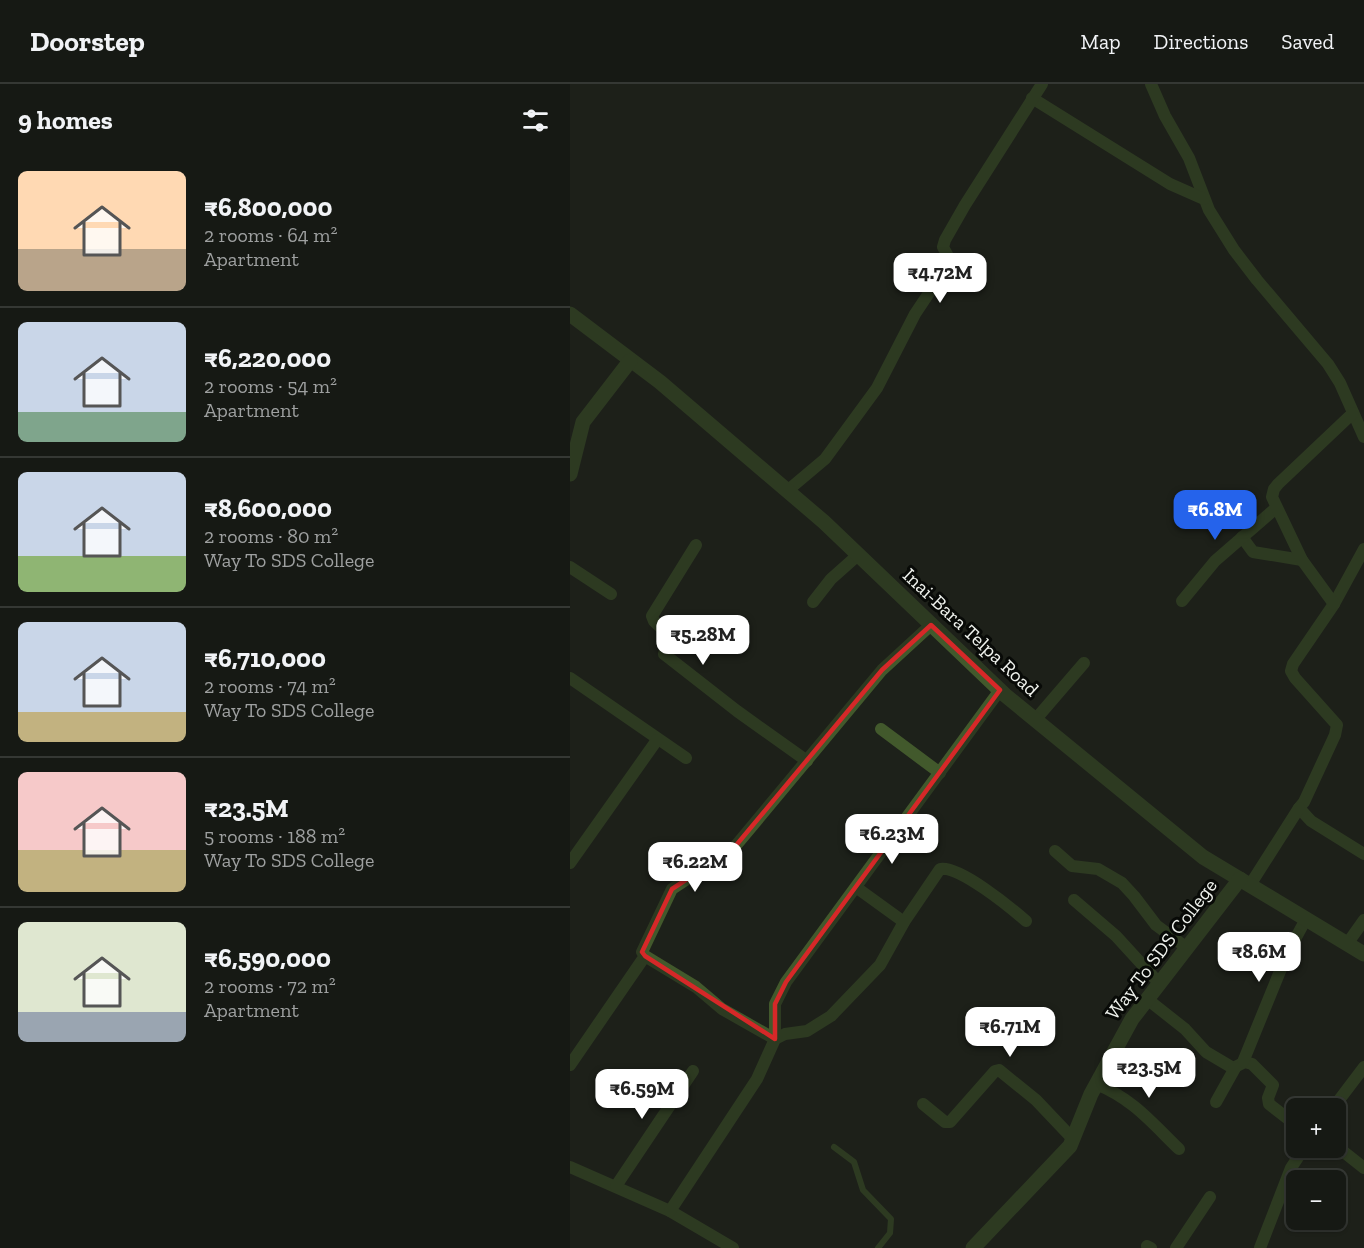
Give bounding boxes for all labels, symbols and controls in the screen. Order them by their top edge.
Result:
text: Doorstep [30,25,145,58]
text: Map [1081,29,1121,54]
text: Directions [1154,29,1248,54]
text: Saved [1281,29,1334,54]
text: 9 homes [18,104,113,136]
icon: filters [519,104,552,137]
text: ₹6,800,000 [204,191,332,223]
icon: home [66,195,138,267]
text: 2 rooms · 64 m² [204,223,337,247]
text: Apartment [204,247,299,271]
pin: ₹4.72M [891,253,989,304]
text: ₹4.72M [908,260,972,284]
text: ₹6,220,000 [204,342,331,374]
icon: home [66,346,138,418]
text: 2 rooms · 54 m² [204,374,337,398]
text: Apartment [204,398,299,422]
pin: ₹6.8M [1173,490,1257,541]
text: ₹8,600,000 [204,492,332,524]
icon: home [66,496,138,568]
text: ₹6.8M [1188,497,1242,521]
text: 2 rooms · 80 m² [204,524,338,548]
text: Way To SDS College [204,548,374,572]
street label: Inai-Bara Telpa Road [898,563,1044,701]
pin: ₹5.28M [654,615,752,666]
text: ₹5.28M [670,622,736,646]
text: ₹6,710,000 [204,642,326,674]
icon: home [66,646,138,718]
text: 2 rooms · 74 m² [204,674,336,698]
text: Way To SDS College [204,698,374,722]
text: ₹23.5M [204,792,289,824]
icon: home [66,796,138,868]
pin: ₹6.23M [843,814,941,865]
text: ₹6.23M [859,821,925,845]
text: 5 rooms · 188 m² [204,824,345,848]
pin: ₹6.22M [646,842,744,893]
text: Way To SDS College [204,848,374,872]
text: ₹6.22M [662,849,728,873]
street label: Way To SDS College [1100,874,1222,1024]
pin: ₹8.6M [1217,932,1301,983]
text: ₹8.6M [1232,939,1286,963]
text: ₹6,590,000 [204,942,331,974]
icon: home [66,946,138,1018]
text: 2 rooms · 72 m² [204,974,336,998]
text: Apartment [204,998,299,1022]
pin: ₹6.71M [961,1007,1059,1058]
text: ₹6.71M [979,1014,1041,1038]
pin: ₹23.5M [1100,1048,1198,1099]
text: ₹23.5M [1116,1055,1182,1079]
pin: ₹6.59M [593,1069,691,1120]
text: ₹6.59M [609,1076,675,1100]
map controls [1286,1098,1346,1230]
button: + [1286,1098,1346,1158]
button: − [1286,1170,1346,1230]

